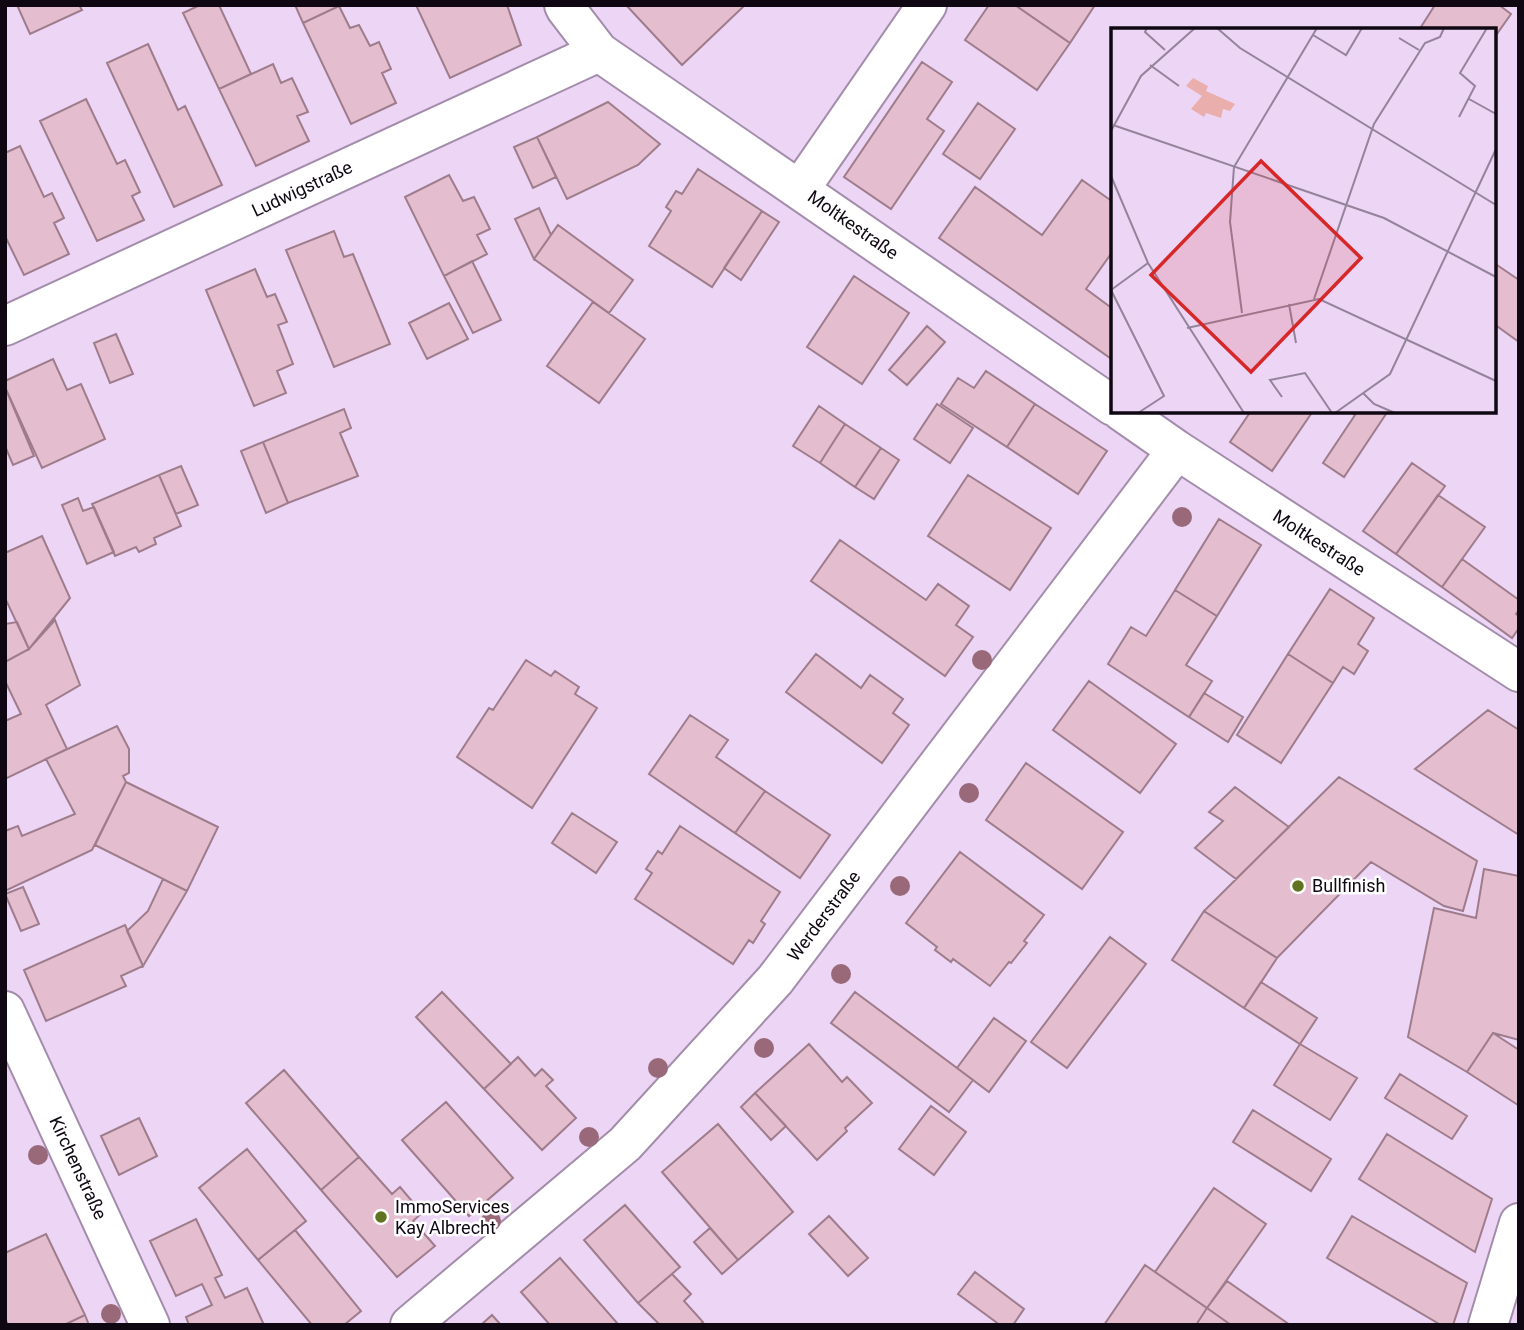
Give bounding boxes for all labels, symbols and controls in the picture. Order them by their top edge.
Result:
inset map [1111,28,1496,413]
street label: Ludwigstraße [248,156,355,221]
street label: Moltkestraße [804,186,903,264]
street label: Moltkestraße [1269,505,1369,580]
street label: Werderstraße [783,866,864,965]
place label: Bullfinish [1312,875,1385,896]
marker: Bullfinish [1290,878,1306,894]
street label: Kirchenstraße [45,1113,112,1223]
place label: ImmoServices Kay Albrecht [395,1196,510,1238]
marker: ImmoServices Kay Albrecht [373,1209,389,1225]

